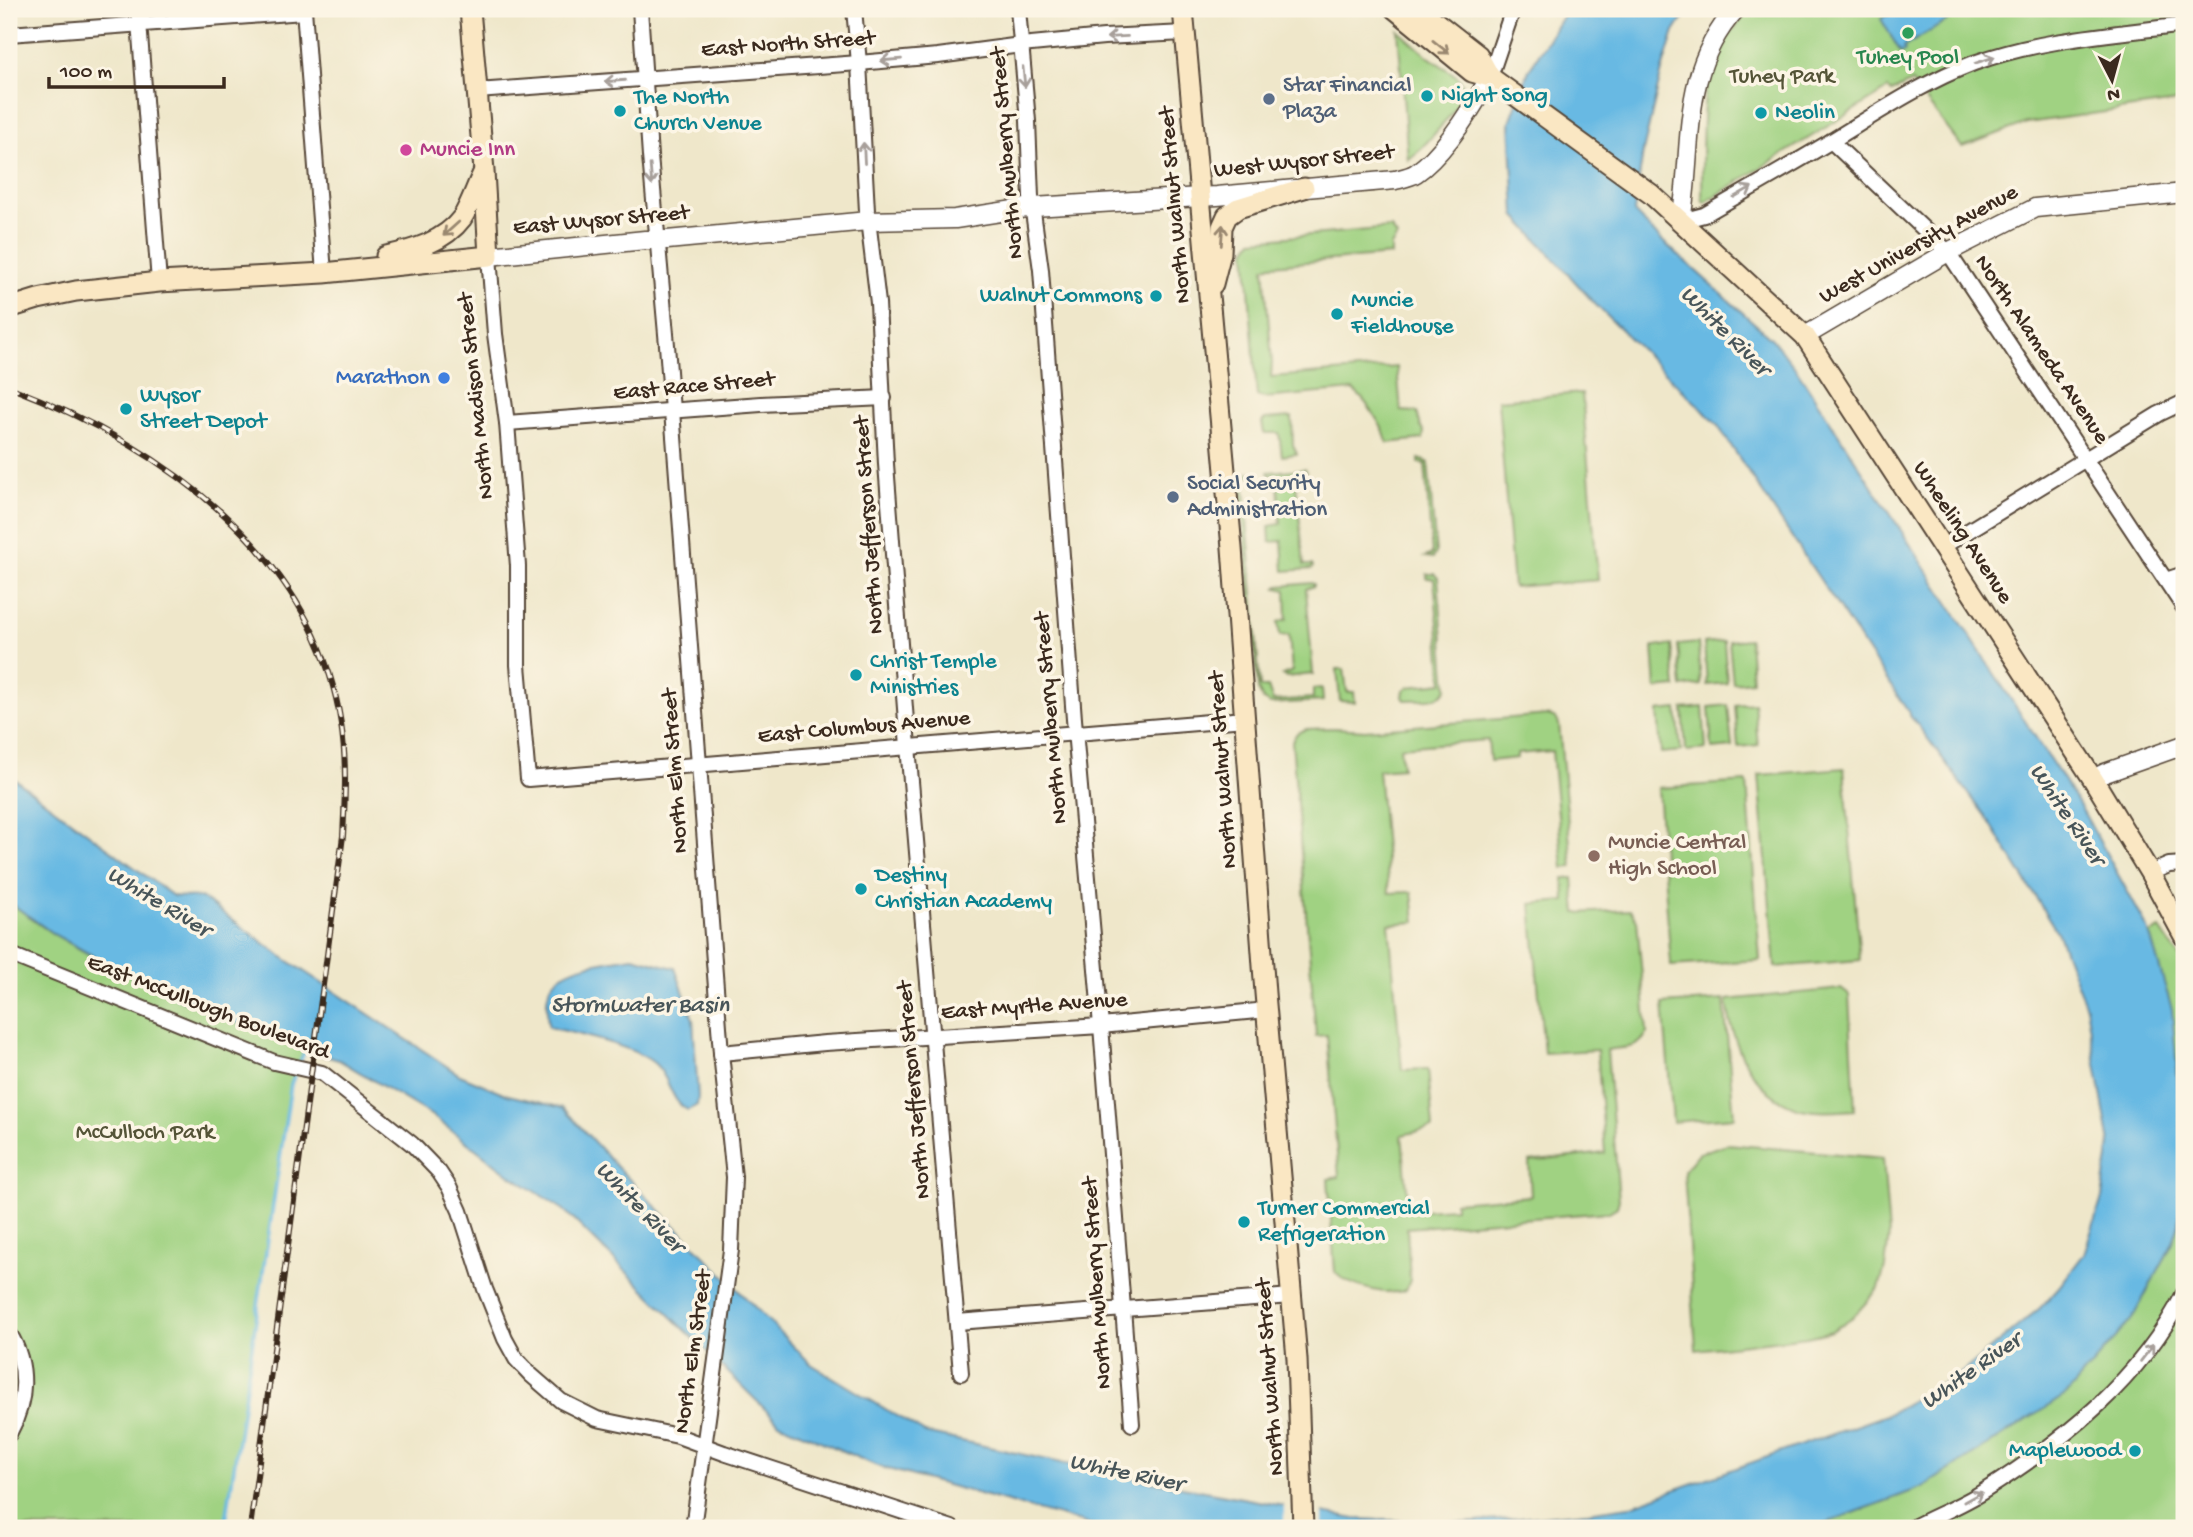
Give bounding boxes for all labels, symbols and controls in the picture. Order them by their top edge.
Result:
street label: East North Street [700,25,877,65]
marker: Tuhey Pool [1900,25,1916,41]
one-way arrow [1106,30,1129,43]
one-way arrow [1431,39,1449,54]
street label: North Mulberry Street [985,44,1031,260]
place label: Tuhey Pool [1855,45,1959,72]
scale bar [49,46,224,90]
north arrow [2078,46,2148,116]
one-way arrow [1973,53,1995,65]
one-way arrow [880,54,903,67]
text: 100 m [59,61,112,86]
park label: Tuhey Park [1728,64,1837,91]
one-way arrow [1018,65,1031,88]
place label: Star Financial Plaza [1282,73,1411,126]
one-way arrow [604,75,627,88]
text: N [2106,81,2121,106]
place label: Night Song [1441,83,1548,110]
place label: The North Church Venue [632,85,763,138]
marker: Night Song [1419,88,1435,104]
marker: Star Financial Plaza [1261,91,1277,107]
place label: Neolin [1775,100,1835,127]
marker: The North Church Venue [612,103,628,119]
street label: North Walnut Street [1154,104,1198,305]
marker: Neolin [1753,105,1769,121]
place label: Muncie Inn [420,137,515,164]
street label: West Wysor Street [1213,139,1397,185]
marker: Muncie Inn [398,142,414,158]
one-way arrow [858,142,871,165]
one-way arrow [645,163,658,186]
street label: West University Avenue [1815,179,2024,311]
one-way arrow [1732,185,1752,199]
street label: East Wysor Street [512,200,692,242]
one-way arrow [442,221,460,237]
one-way arrow [1216,224,1229,247]
street label: North Alameda Avenue [1968,250,2115,451]
water label: White River [1673,281,1778,386]
place label: Walnut Commons [980,283,1143,310]
marker: Walnut Commons [1148,288,1164,304]
place label: Muncie Fieldhouse [1350,288,1455,341]
street label: North Madison Street [453,290,501,501]
marker: Muncie Fieldhouse [1329,306,1345,322]
place label: Marathon [336,365,430,392]
street label: East Race Street [612,366,777,407]
marker: Marathon [436,370,452,386]
place label: Wysor Street Depot [140,383,268,436]
marker: Wysor Street Depot [118,401,134,417]
street label: North Jefferson Street [849,413,891,635]
street label: Wheeling Avenue [1906,457,2019,610]
place label: Social Security Administration [1187,471,1327,524]
marker: Social Security Administration [1165,489,1181,505]
street label: North Mulberry Street [1029,609,1075,825]
place label: Christ Temple Ministries [870,649,998,702]
marker: Christ Temple Ministries [848,667,864,683]
street label: North Walnut Street [1204,669,1244,869]
street label: North Elm Street [657,686,695,854]
street label: East Columbus Avenue [757,705,972,751]
water label: White River [2022,759,2113,875]
place label: Muncie Central High School [1608,830,1746,883]
marker: Muncie Central High School [1586,848,1602,864]
water label: White River [101,861,219,948]
place label: Destiny Christian Academy [873,863,1052,916]
marker: Destiny Christian Academy [853,881,869,897]
street label: East McCullough Boulevard [83,949,334,1067]
street label: North Jefferson Street [892,978,938,1200]
street label: East Myrtle Avenue [940,987,1129,1027]
water label: Stormwater Basin [551,992,730,1021]
park label: McCulloch Park [76,1120,217,1147]
water label: White River [588,1156,693,1263]
street label: North Mulberry Street [1077,1174,1119,1390]
place label: Turner Commercial Refrigeration [1256,1196,1430,1249]
marker: Turner Commercial Refrigeration [1236,1214,1252,1230]
street label: North Elm Street [669,1267,719,1435]
street label: North Walnut Street [1251,1276,1291,1476]
water label: White River [1916,1324,2031,1417]
one-way arrow [2139,1344,2154,1362]
place label: Maplewood [2009,1438,2123,1465]
marker: Maplewood [2127,1443,2143,1459]
water label: White River [1066,1448,1190,1501]
one-way arrow [1962,1490,1983,1503]

